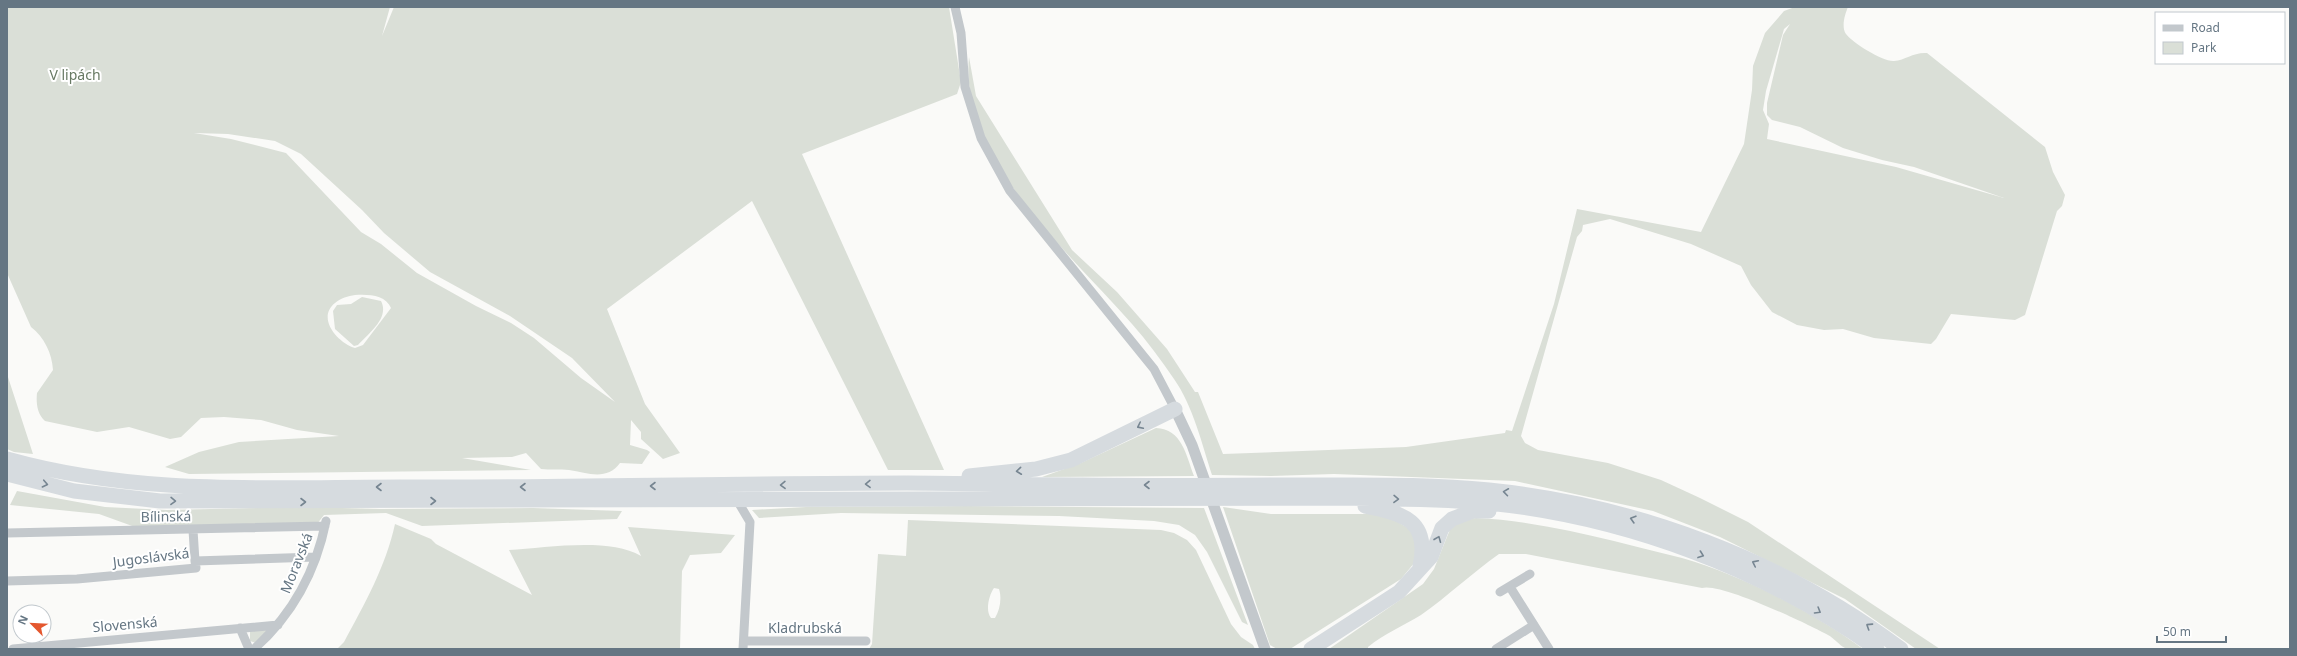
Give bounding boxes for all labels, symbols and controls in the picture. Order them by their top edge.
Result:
legend [2155,12,2285,64]
text: Road [2191,19,2220,36]
text: Park [2191,39,2217,56]
park label: V lipách [49,65,101,84]
one-way arrow [1137,422,1145,429]
one-way arrow [1016,466,1022,475]
one-way arrow [42,480,48,488]
one-way arrow [865,480,871,488]
one-way arrow [780,481,786,489]
one-way arrow [1144,481,1150,489]
one-way arrow [650,482,656,490]
one-way arrow [376,483,382,491]
one-way arrow [520,483,526,491]
one-way arrow [1503,488,1509,497]
one-way arrow [1393,495,1399,503]
one-way arrow [170,497,176,505]
one-way arrow [430,497,436,505]
one-way arrow [300,498,306,506]
street label: Bílinská [141,506,191,526]
one-way arrow [1630,515,1637,524]
street label: Moravská [275,530,317,596]
one-way arrow [1433,535,1441,542]
street label: Jugoslávská [110,543,190,571]
one-way arrow [1697,551,1704,559]
one-way arrow [1752,560,1760,568]
north arrow [12,604,52,644]
one-way arrow [1814,607,1821,614]
street label: Slovenská [92,612,158,636]
text: N [14,613,31,627]
street label: Kladrubská [768,618,842,637]
scale bar [2157,618,2226,644]
text: 50 m [2163,623,2191,640]
one-way arrow [1866,624,1873,631]

